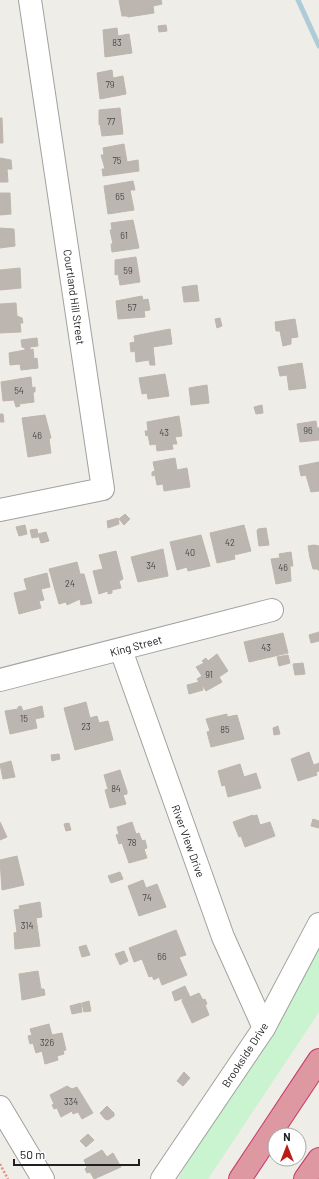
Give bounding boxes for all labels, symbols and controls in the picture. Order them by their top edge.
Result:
house number: 83 [112,37,122,48]
house number: 79 [106,79,115,90]
house number: 77 [107,116,116,127]
house number: 75 [113,155,122,166]
house number: 65 [115,191,125,202]
house number: 61 [120,230,128,241]
street label: Courtland Hill Street [61,248,88,345]
house number: 59 [123,265,133,276]
house number: 57 [128,302,137,313]
house number: 54 [14,385,24,396]
house number: 96 [303,425,313,436]
house number: 43 [159,427,169,438]
house number: 46 [32,430,42,441]
house number: 42 [225,537,235,548]
house number: 40 [185,547,195,558]
house number: 34 [146,560,156,571]
house number: 46 [278,562,288,573]
house number: 24 [65,578,75,589]
street label: King Street [108,632,163,659]
house number: 43 [261,642,271,653]
house number: 91 [205,669,213,680]
house number: 15 [20,713,28,724]
house number: 23 [81,721,91,732]
house number: 85 [220,724,230,735]
house number: 84 [111,783,121,794]
street label: River View Drive [169,803,208,879]
house number: 78 [128,837,137,848]
house number: 74 [142,892,152,903]
house number: 314 [21,920,33,931]
house number: 66 [157,951,167,962]
street label: Brookside Drive [219,1020,271,1090]
house number: 326 [40,1037,54,1048]
house number: 334 [64,1096,78,1107]
north arrow [267,1127,307,1167]
text: N [283,1130,291,1143]
scale bar [14,1141,139,1167]
text: 50 m [20,1147,45,1161]

